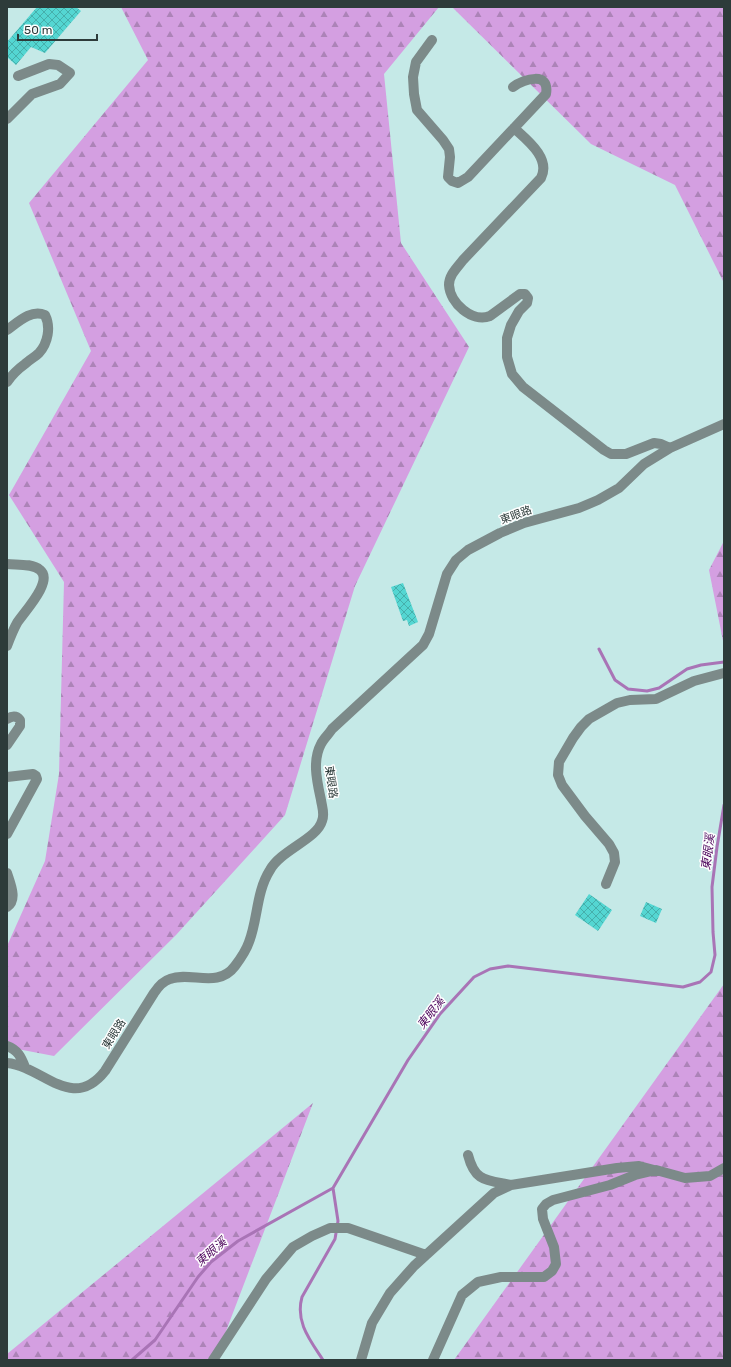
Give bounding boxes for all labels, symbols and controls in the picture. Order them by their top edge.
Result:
scale bar [18,16,97,42]
text: 50 m [24,23,52,37]
street label: 東眼路 [498,503,534,527]
street label: 東眼路 [322,765,340,799]
water label: 東眼溪 [699,831,718,871]
water label: 東眼溪 [414,993,449,1031]
street label: 東眼路 [100,1017,128,1051]
water label: 東眼溪 [193,1234,231,1269]

